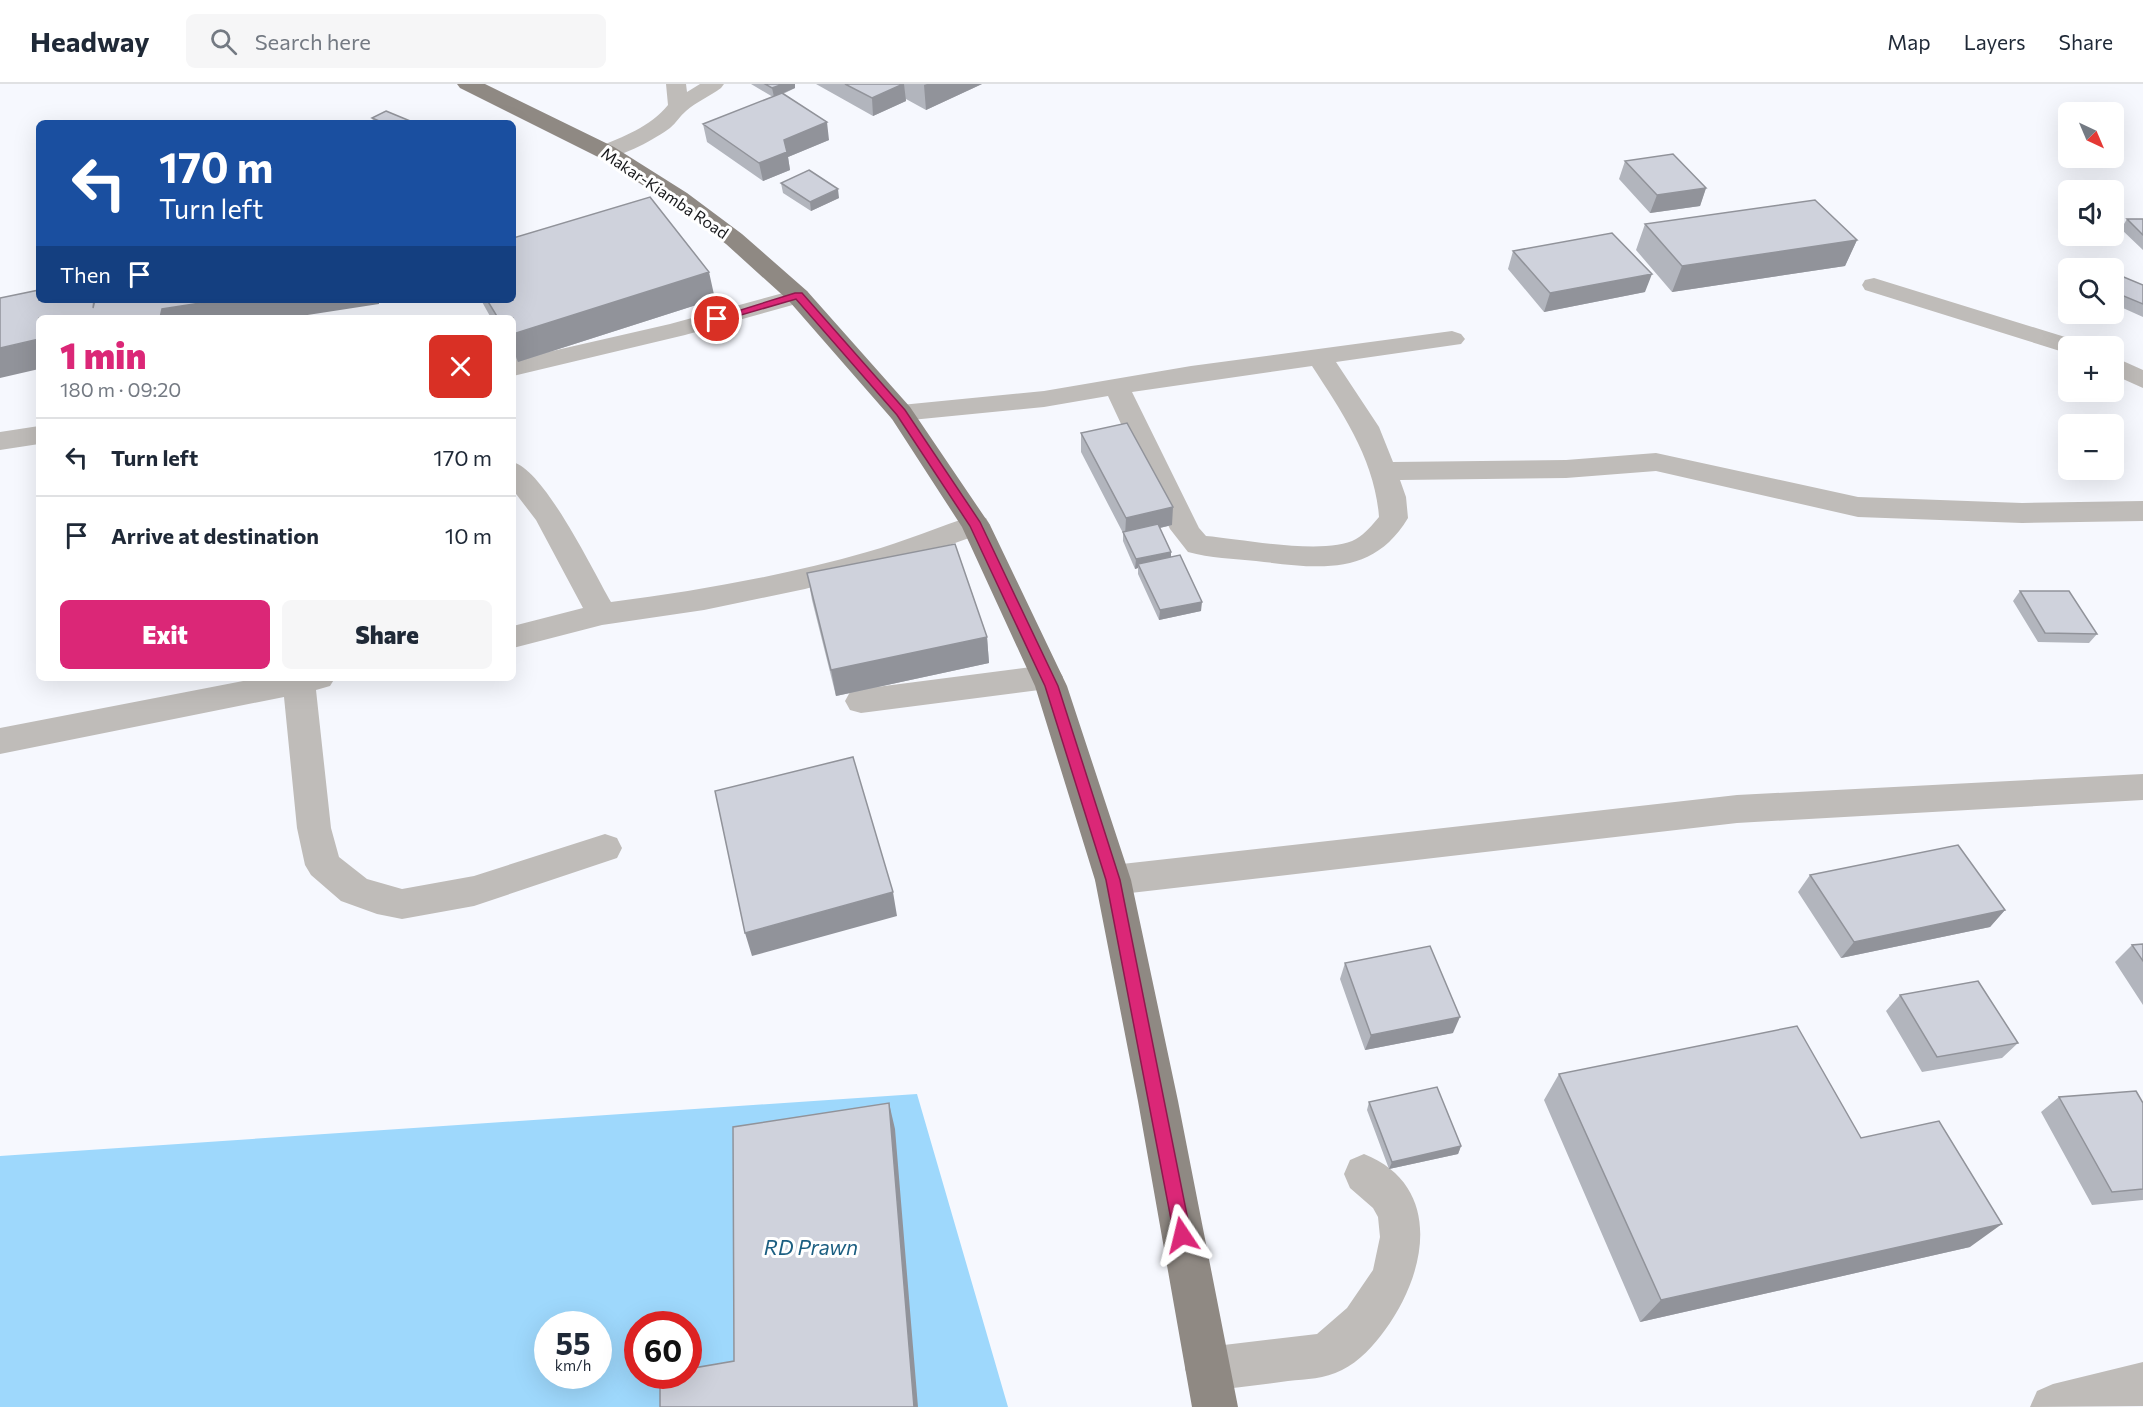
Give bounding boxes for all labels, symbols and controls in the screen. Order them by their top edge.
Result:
search box [186,14,606,68]
text: Headway [30,24,150,58]
icon: search [207,25,240,58]
text: Search here [255,28,371,55]
text: Map [1887,29,1931,54]
text: Layers [1964,29,2026,54]
text: Share [2059,29,2113,54]
north arrow [2058,102,2124,168]
map controls [2058,102,2124,480]
text: 170 m [159,140,273,192]
street label: Makar-Kiamba Road [598,143,732,242]
icon: left [60,144,138,222]
button: sound [2058,180,2124,246]
text: Turn left [159,192,263,225]
icon: arrive [123,258,156,291]
button: search [2058,258,2124,324]
text: Then [60,261,111,288]
pin [691,293,742,344]
icon: arrive [700,302,733,335]
text: 1 min [60,332,146,376]
button: close [429,335,492,398]
button: + [2058,336,2124,402]
text: 180 m · 09:20 [60,377,181,401]
button: − [2058,414,2124,480]
icon: left [60,441,93,474]
text: Turn left [111,444,198,471]
text: 170 m [433,444,492,471]
icon: arrive [60,519,93,552]
text: Arrive at destination [111,522,319,549]
text: 10 m [445,522,492,549]
button: Exit [60,600,270,669]
button: Share [282,600,492,669]
position arrow [1150,1203,1214,1267]
water label: RD Prawn [764,1234,858,1259]
speed limit sign: 60 [624,1311,702,1389]
text: 55 [556,1324,590,1361]
text: km/h [555,1356,591,1374]

